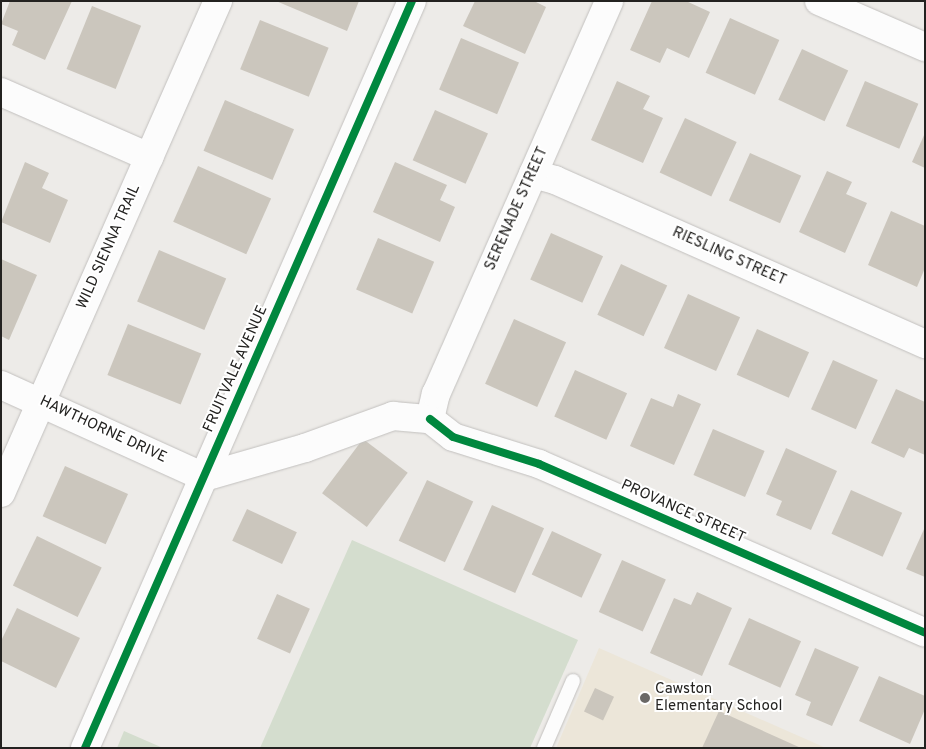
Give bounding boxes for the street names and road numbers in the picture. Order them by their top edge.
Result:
street label: SERENADE STREET [482,144,552,274]
street label: WILD SIENNA TRAIL [73,181,145,313]
street label: RIESLING STREET [669,224,789,290]
street label: FRUITVALE AVENUE [200,302,272,436]
street label: HAWTHORNE DRIVE [37,393,169,467]
street label: PROVANCE STREET [618,476,748,548]

